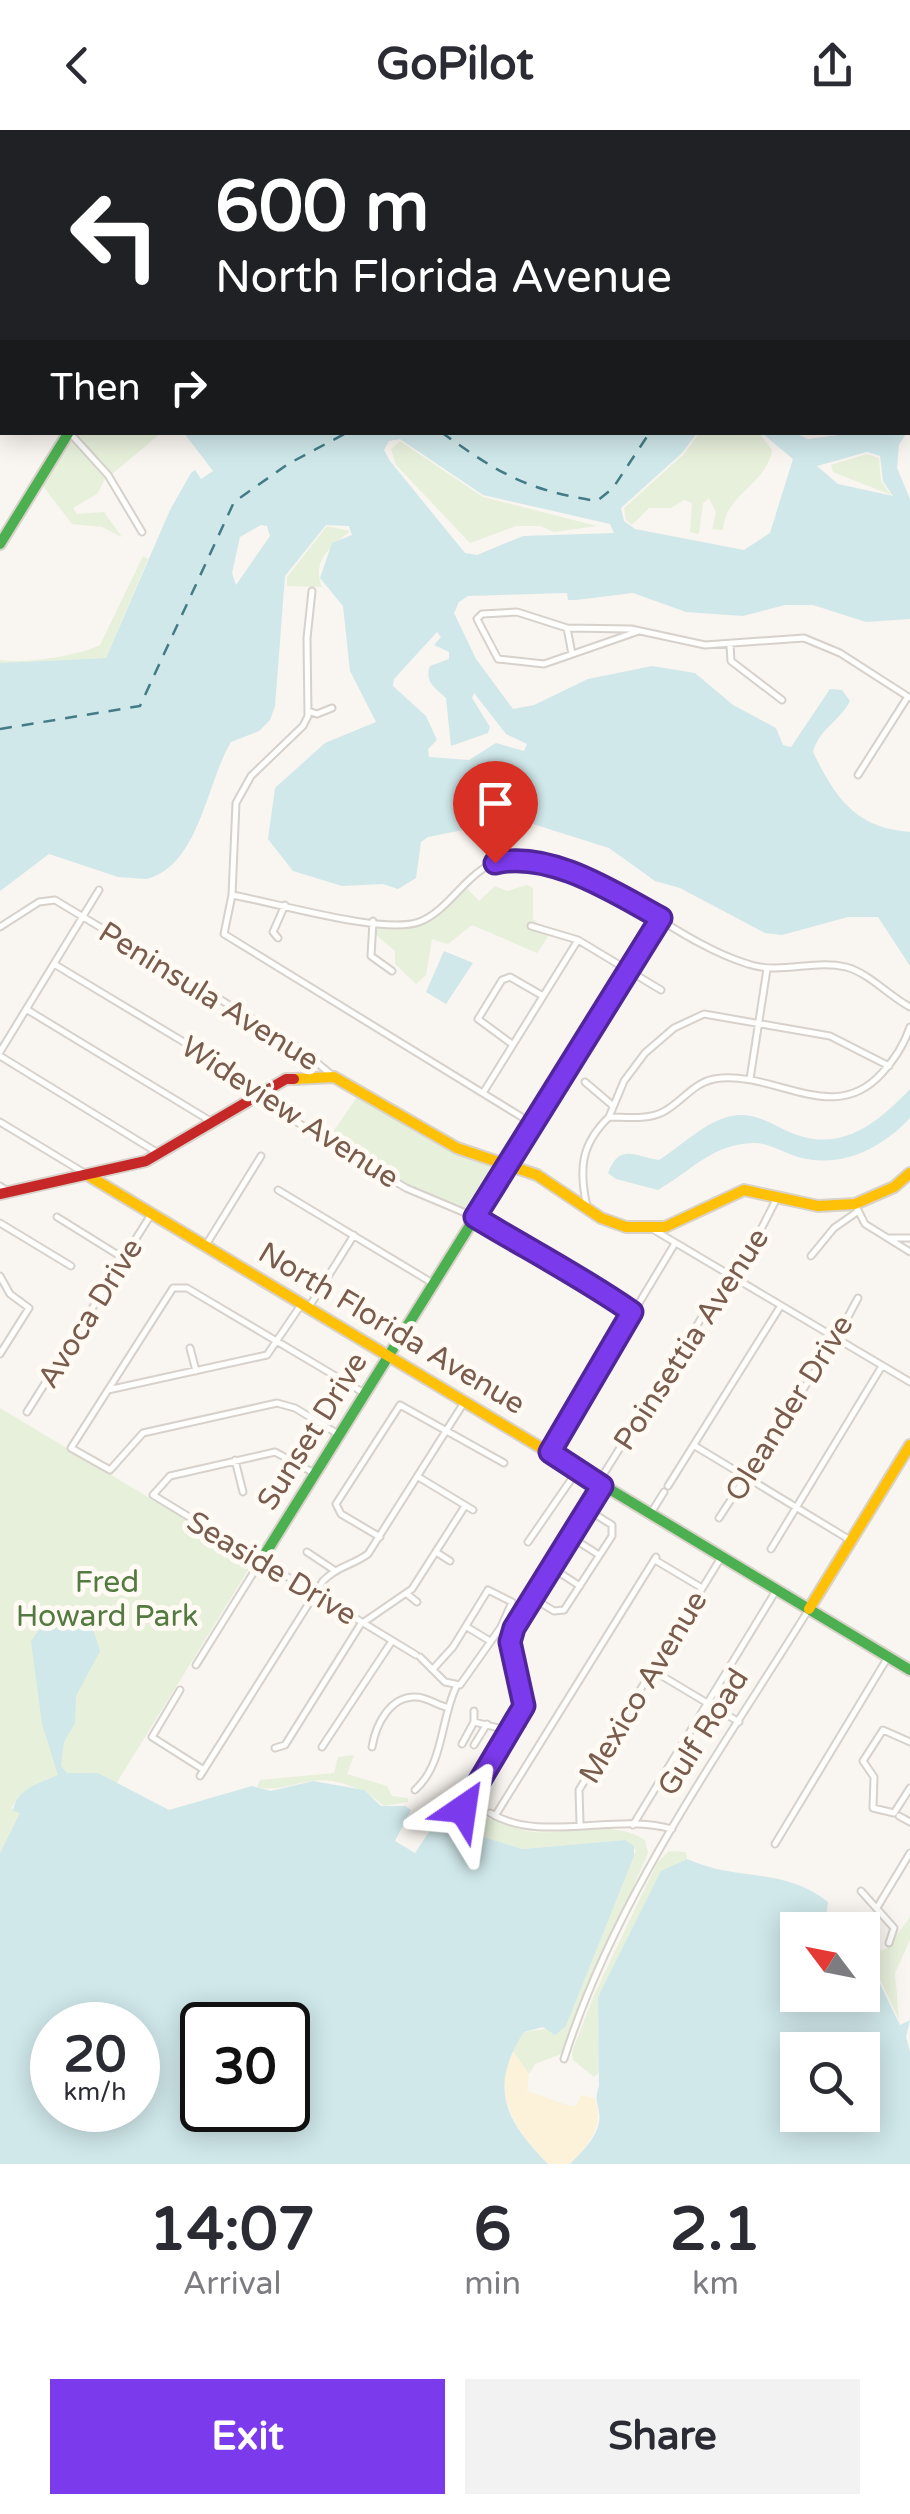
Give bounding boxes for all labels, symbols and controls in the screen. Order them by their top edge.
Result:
icon: back [50,38,105,93]
text: GoPilot [376,38,534,92]
icon: share [805,38,860,93]
text: 600 m [215,166,429,250]
icon: left [50,170,180,300]
text: North Florida Avenue [215,251,672,305]
icon: right [161,360,216,415]
text: Then [50,365,141,411]
pin [453,761,538,864]
icon: arrive [468,776,523,831]
street label: Peninsula Avenue [92,914,326,1079]
street label: Wideview Avenue [174,1028,406,1197]
street label: Poinsettia Avenue [606,1221,777,1457]
street label: Avoca Drive [30,1231,151,1395]
street label: North Florida Avenue [252,1234,532,1423]
street label: Oleander Drive [717,1308,861,1508]
street label: Sunset Drive [249,1345,376,1517]
street label: Seaside Drive [180,1503,363,1634]
park label: Fred Howard Park [16,1564,198,1635]
street label: Mexico Avenue [571,1584,716,1790]
street label: Gulf Road [650,1662,757,1803]
position arrow [411,1757,515,1861]
north arrow [780,1912,880,2012]
map controls [780,1912,880,2132]
speed limit sign: 30 [180,2002,310,2132]
text: 20 [64,2025,126,2085]
button: search [780,2032,880,2132]
text: km/h [64,2077,126,2107]
text: 14:07 [149,2194,315,2266]
text: 6 [474,2194,512,2266]
text: 2.1 [670,2194,761,2266]
text: Arrival [183,2265,282,2303]
text: min [464,2265,521,2303]
text: km [692,2265,739,2303]
button: Exit [50,2379,445,2494]
button: Share [465,2379,860,2494]

